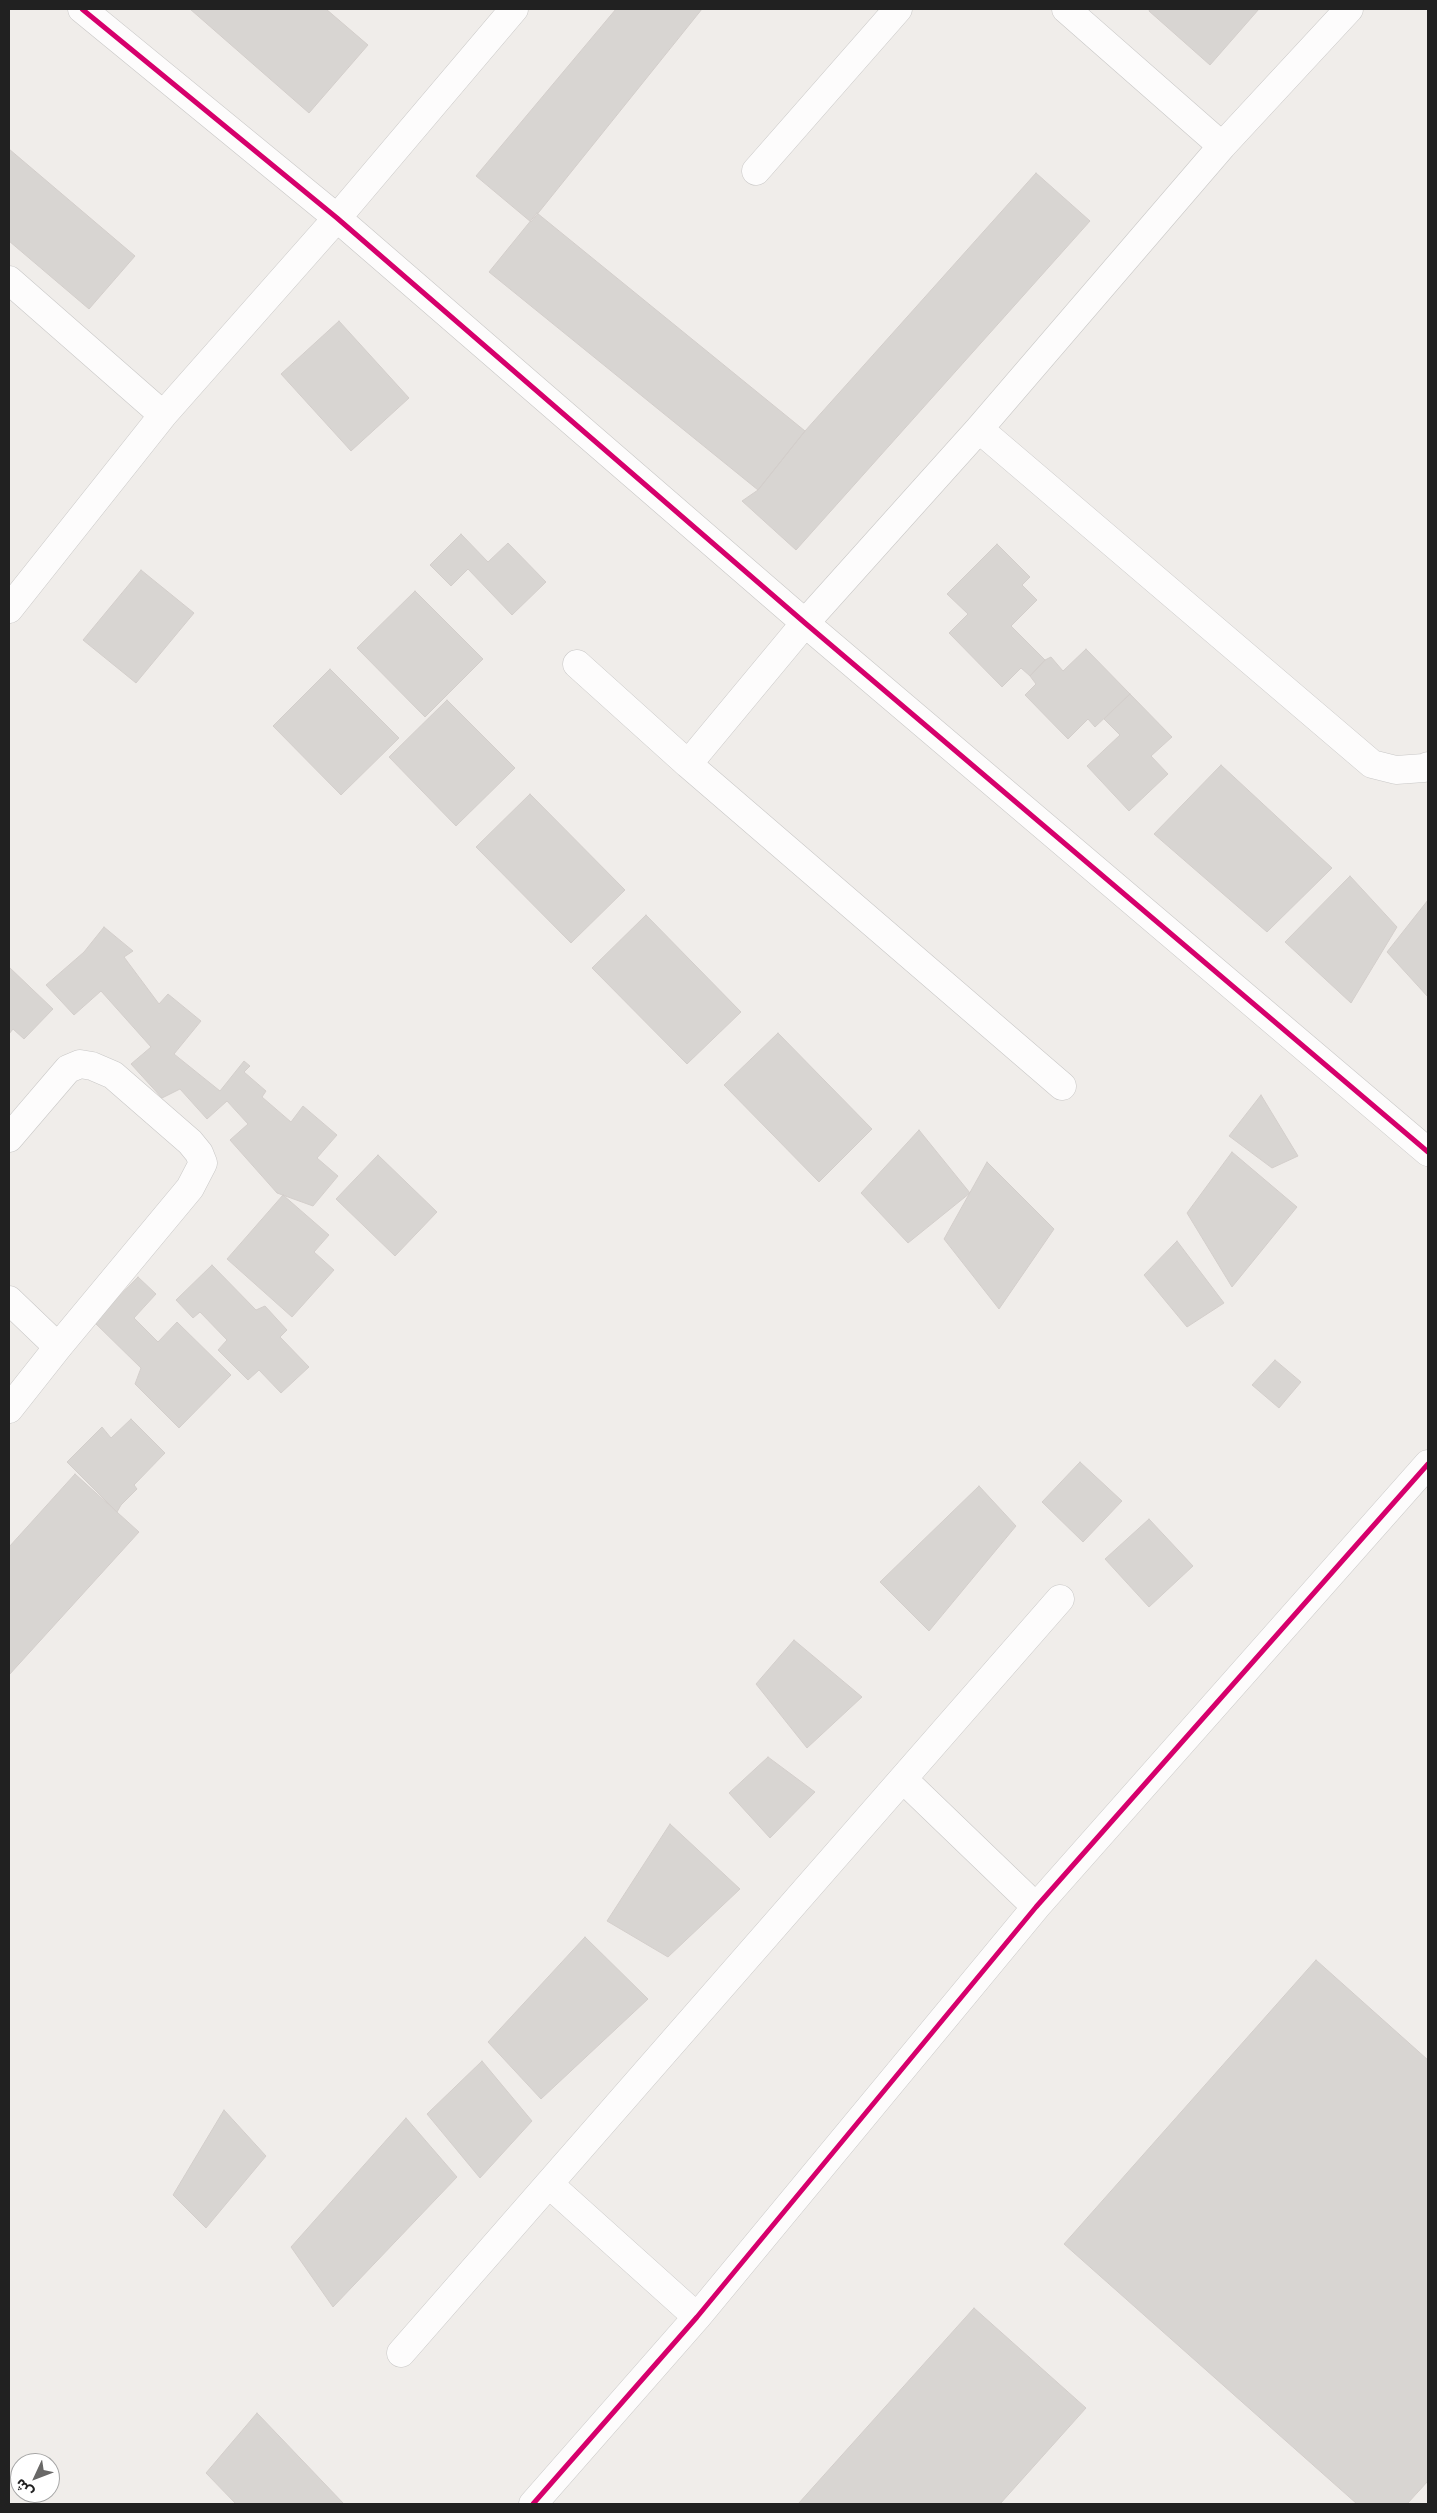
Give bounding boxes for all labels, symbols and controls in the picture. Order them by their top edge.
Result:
north arrow [10,2453,60,2503]
text: ش [11,2474,39,2501]

